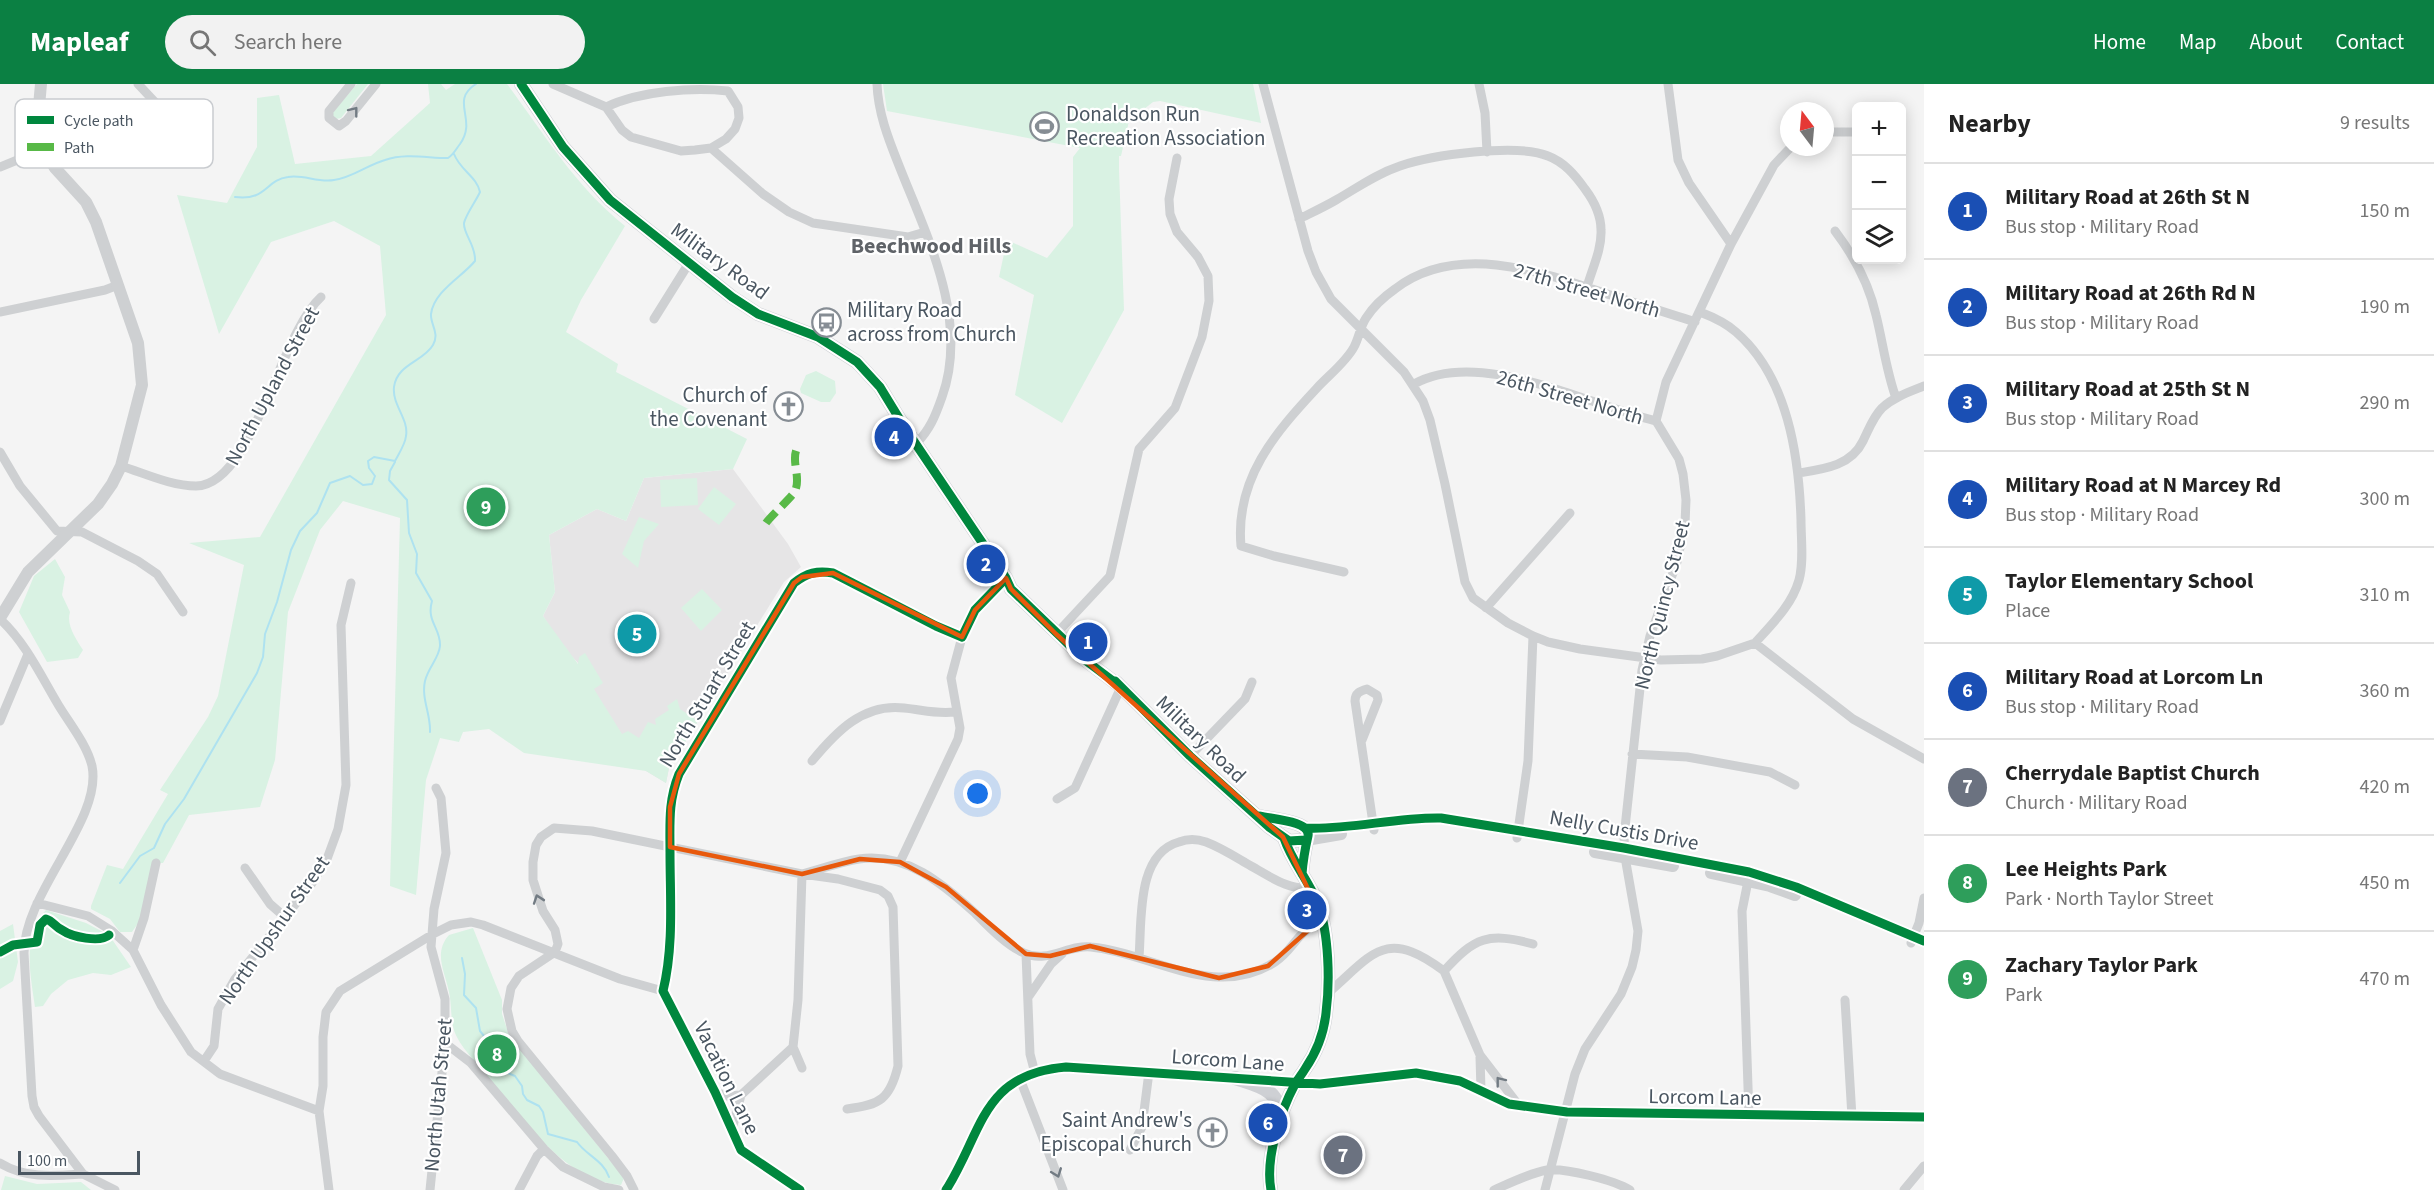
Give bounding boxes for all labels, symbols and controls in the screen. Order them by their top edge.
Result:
search box [165,15,585,69]
text: Mapleaf [30,22,129,62]
icon: search [186,26,219,59]
text: Search here [234,26,342,58]
text: Home [2093,27,2146,57]
text: Map [2179,27,2217,57]
text: About [2250,27,2302,57]
text: Contact [2335,27,2404,57]
legend [15,99,213,168]
place label: Donaldson Run Recreation Association [1066,99,1266,153]
north arrow [1780,102,1834,156]
map controls [1852,102,1906,264]
button: + [1852,102,1906,156]
text: Nearby [1948,105,2031,142]
one-way arrow [347,106,358,117]
text: 9 results [2340,109,2410,137]
text: Cycle path [64,110,133,132]
sports icon: Donaldson Run Recreation Association [1029,110,1061,142]
text: Path [64,137,94,159]
button: − [1852,156,1906,210]
text: Military Road at 26th St N [2005,181,2250,213]
text: 1 [1962,197,1973,225]
text: 150 m [2360,197,2410,225]
button: layers [1852,210,1906,264]
text: Bus stop · Military Road [2005,213,2199,241]
street label: Military Road [665,215,775,307]
district label: Beechwood Hills [851,230,1012,262]
street label: 27th Street North [1510,255,1664,325]
text: Military Road at 26th Rd N [2005,277,2256,309]
text: 2 [1962,293,1973,321]
text: 190 m [2360,293,2410,321]
place label: Military Road across from Church [847,295,1017,349]
street label: North Upland Street [217,301,327,471]
bus stop icon: Military Road across from Church [810,306,842,338]
text: Bus stop · Military Road [2005,309,2199,337]
street label: 26th Street North [1493,362,1647,432]
text: Military Road at 25th St N [2005,373,2250,405]
place label: Church of the Covenant [650,380,768,434]
text: 3 [1962,389,1973,417]
text: 290 m [2360,389,2410,417]
church icon: Church of the Covenant [772,391,804,423]
text: Bus stop · Military Road [2005,405,2199,433]
pin: 4 [874,414,914,460]
text: Military Road at N Marcey Rd [2005,469,2281,501]
pin: 9 [466,484,506,530]
text: 4 [1962,485,1973,513]
text: 300 m [2360,485,2410,513]
text: Bus stop · Military Road [2005,501,2199,529]
street label: North Quincy Street [1626,517,1698,693]
pin: 2 [966,542,1006,586]
text: Taylor Elementary School [2005,565,2253,597]
text: 5 [1962,581,1973,609]
text: 310 m [2360,581,2410,609]
text: Place [2005,597,2050,625]
pin: 5 [618,612,656,656]
street label: North Stuart Street [651,615,763,773]
pin: 1 [1068,620,1108,664]
text: Military Road at Lorcom Ln [2005,661,2263,693]
text: 6 [1962,677,1973,705]
text: 360 m [2360,677,2410,705]
street label: Military Road [1149,688,1253,790]
text: Bus stop · Military Road [2005,693,2199,721]
text: Cherrydale Baptist Church [2005,757,2260,789]
text: 7 [1962,773,1973,801]
text: 420 m [2360,773,2410,801]
your location [963,779,992,808]
text: Church · Military Road [2005,789,2188,817]
street label: Nelly Custis Drive [1547,802,1701,858]
street label: North Upshur Street [211,849,337,1011]
text: Lee Heights Park [2005,853,2167,885]
text: 8 [1962,869,1973,897]
text: 450 m [2360,869,2410,897]
text: Park · North Taylor Street [2005,885,2213,913]
pin: 3 [1288,888,1326,932]
one-way arrow [533,894,546,905]
text: Zachary Taylor Park [2005,949,2198,981]
text: 9 [1962,965,1973,993]
text: 470 m [2360,965,2410,993]
text: Park [2005,981,2042,1009]
street label: Vacation Lane [687,1016,767,1140]
street label: North Utah Street [416,1017,460,1173]
pin: 8 [478,1032,516,1076]
street label: Lorcom Lane [1170,1041,1286,1079]
one-way arrow [1496,1077,1507,1088]
street label: Lorcom Lane [1648,1081,1762,1113]
pin: 6 [1248,1100,1288,1146]
place label: Saint Andrew's Episcopal Church [1040,1105,1192,1159]
church icon: Saint Andrew's Episcopal Church [1197,1116,1229,1148]
pin: 7 [1324,1132,1362,1178]
scale bar [18,1148,140,1176]
text: 100 m [27,1150,67,1172]
one-way arrow [1049,1167,1062,1178]

